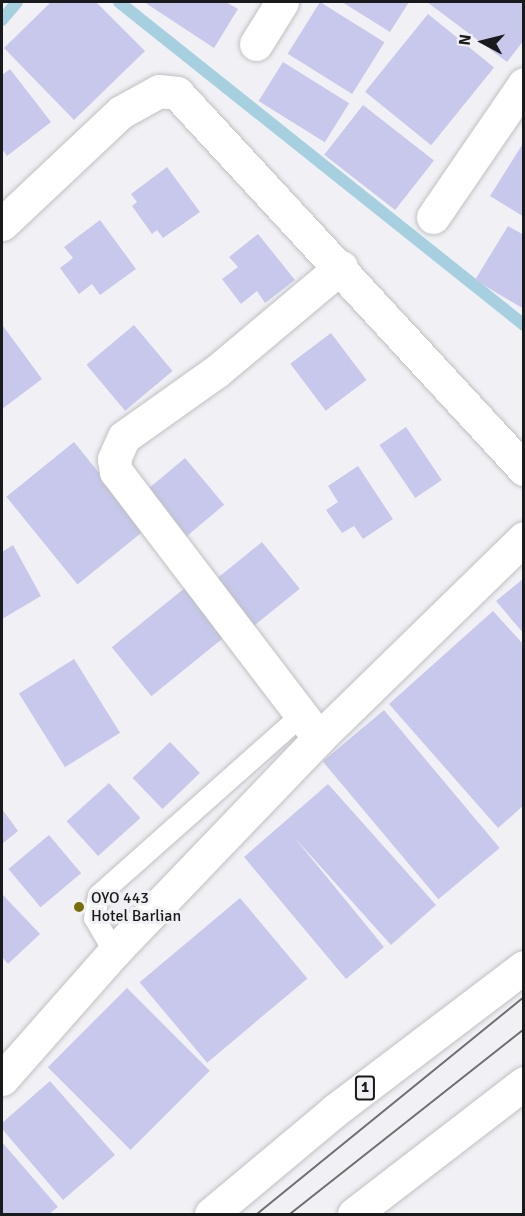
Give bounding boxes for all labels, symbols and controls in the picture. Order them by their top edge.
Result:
north arrow [453,12,513,72]
text: N [455,33,476,47]
place label: OYO 443 Hotel Barlian [91,888,181,926]
marker: OYO 443 Hotel Barlian [72,900,86,914]
road number: 1 [354,1076,376,1100]

